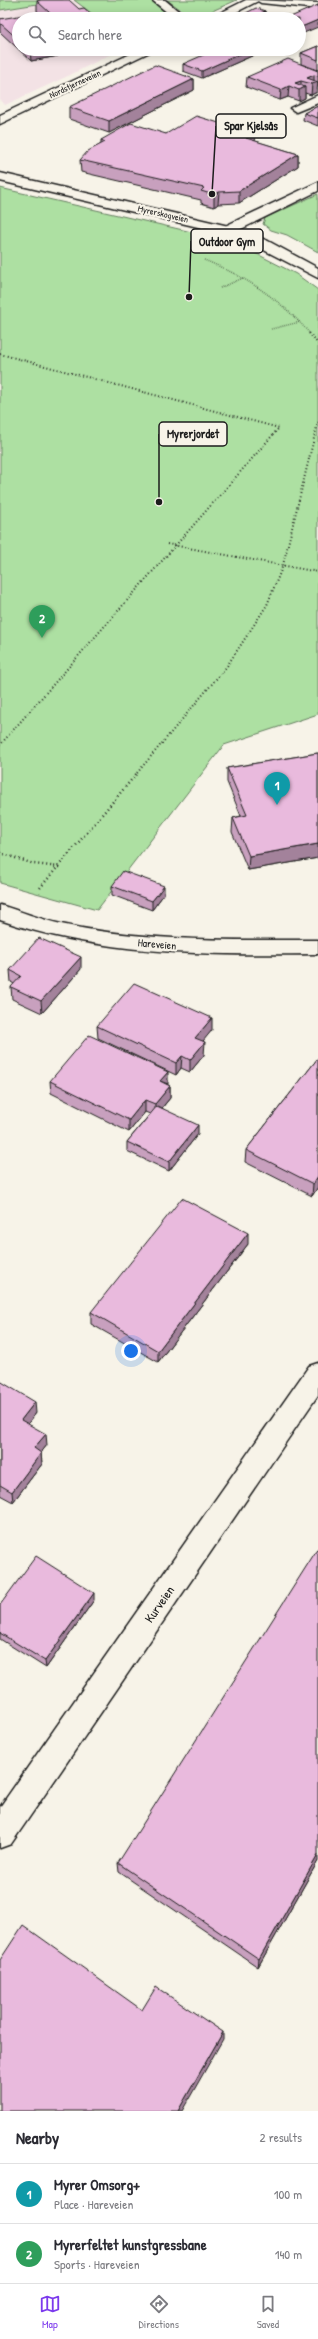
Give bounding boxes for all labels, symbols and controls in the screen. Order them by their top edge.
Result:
search box [12,12,306,56]
icon: search [26,23,48,45]
text: Search here [58,24,122,45]
street label: Nordstjerneveien [47,67,103,101]
callout: Spar Kjelsås [216,114,286,138]
text: Spar Kjelsås [224,117,278,135]
street label: Myrerskogveien [137,202,189,226]
callout: Outdoor Gym [191,229,263,253]
text: Outdoor Gym [199,233,255,251]
callout: Myrerjordet [159,422,227,446]
text: Myrerjordet [167,425,220,443]
pin: 2 [29,605,55,638]
pin: 1 [264,772,290,805]
street label: Hareveien [137,935,177,953]
your location [121,1341,141,1361]
street label: Kurveien [140,1582,178,1626]
text: Nearby [16,2126,59,2149]
text: 2 results [260,2128,302,2146]
text: Myrer Omsorg+ [54,2174,140,2195]
text: 1 [27,2185,31,2203]
text: 100 m [274,2185,302,2203]
text: Place · Hareveien [54,2195,133,2213]
text: Myrerfeltet kunstgressbane [54,2234,207,2255]
text: 2 [26,2245,32,2263]
text: 140 m [275,2245,302,2263]
text: Sports · Hareveien [54,2255,140,2273]
tab: Map [39,2293,61,2331]
tab: Directions [139,2293,179,2331]
tab: Saved [257,2293,279,2331]

